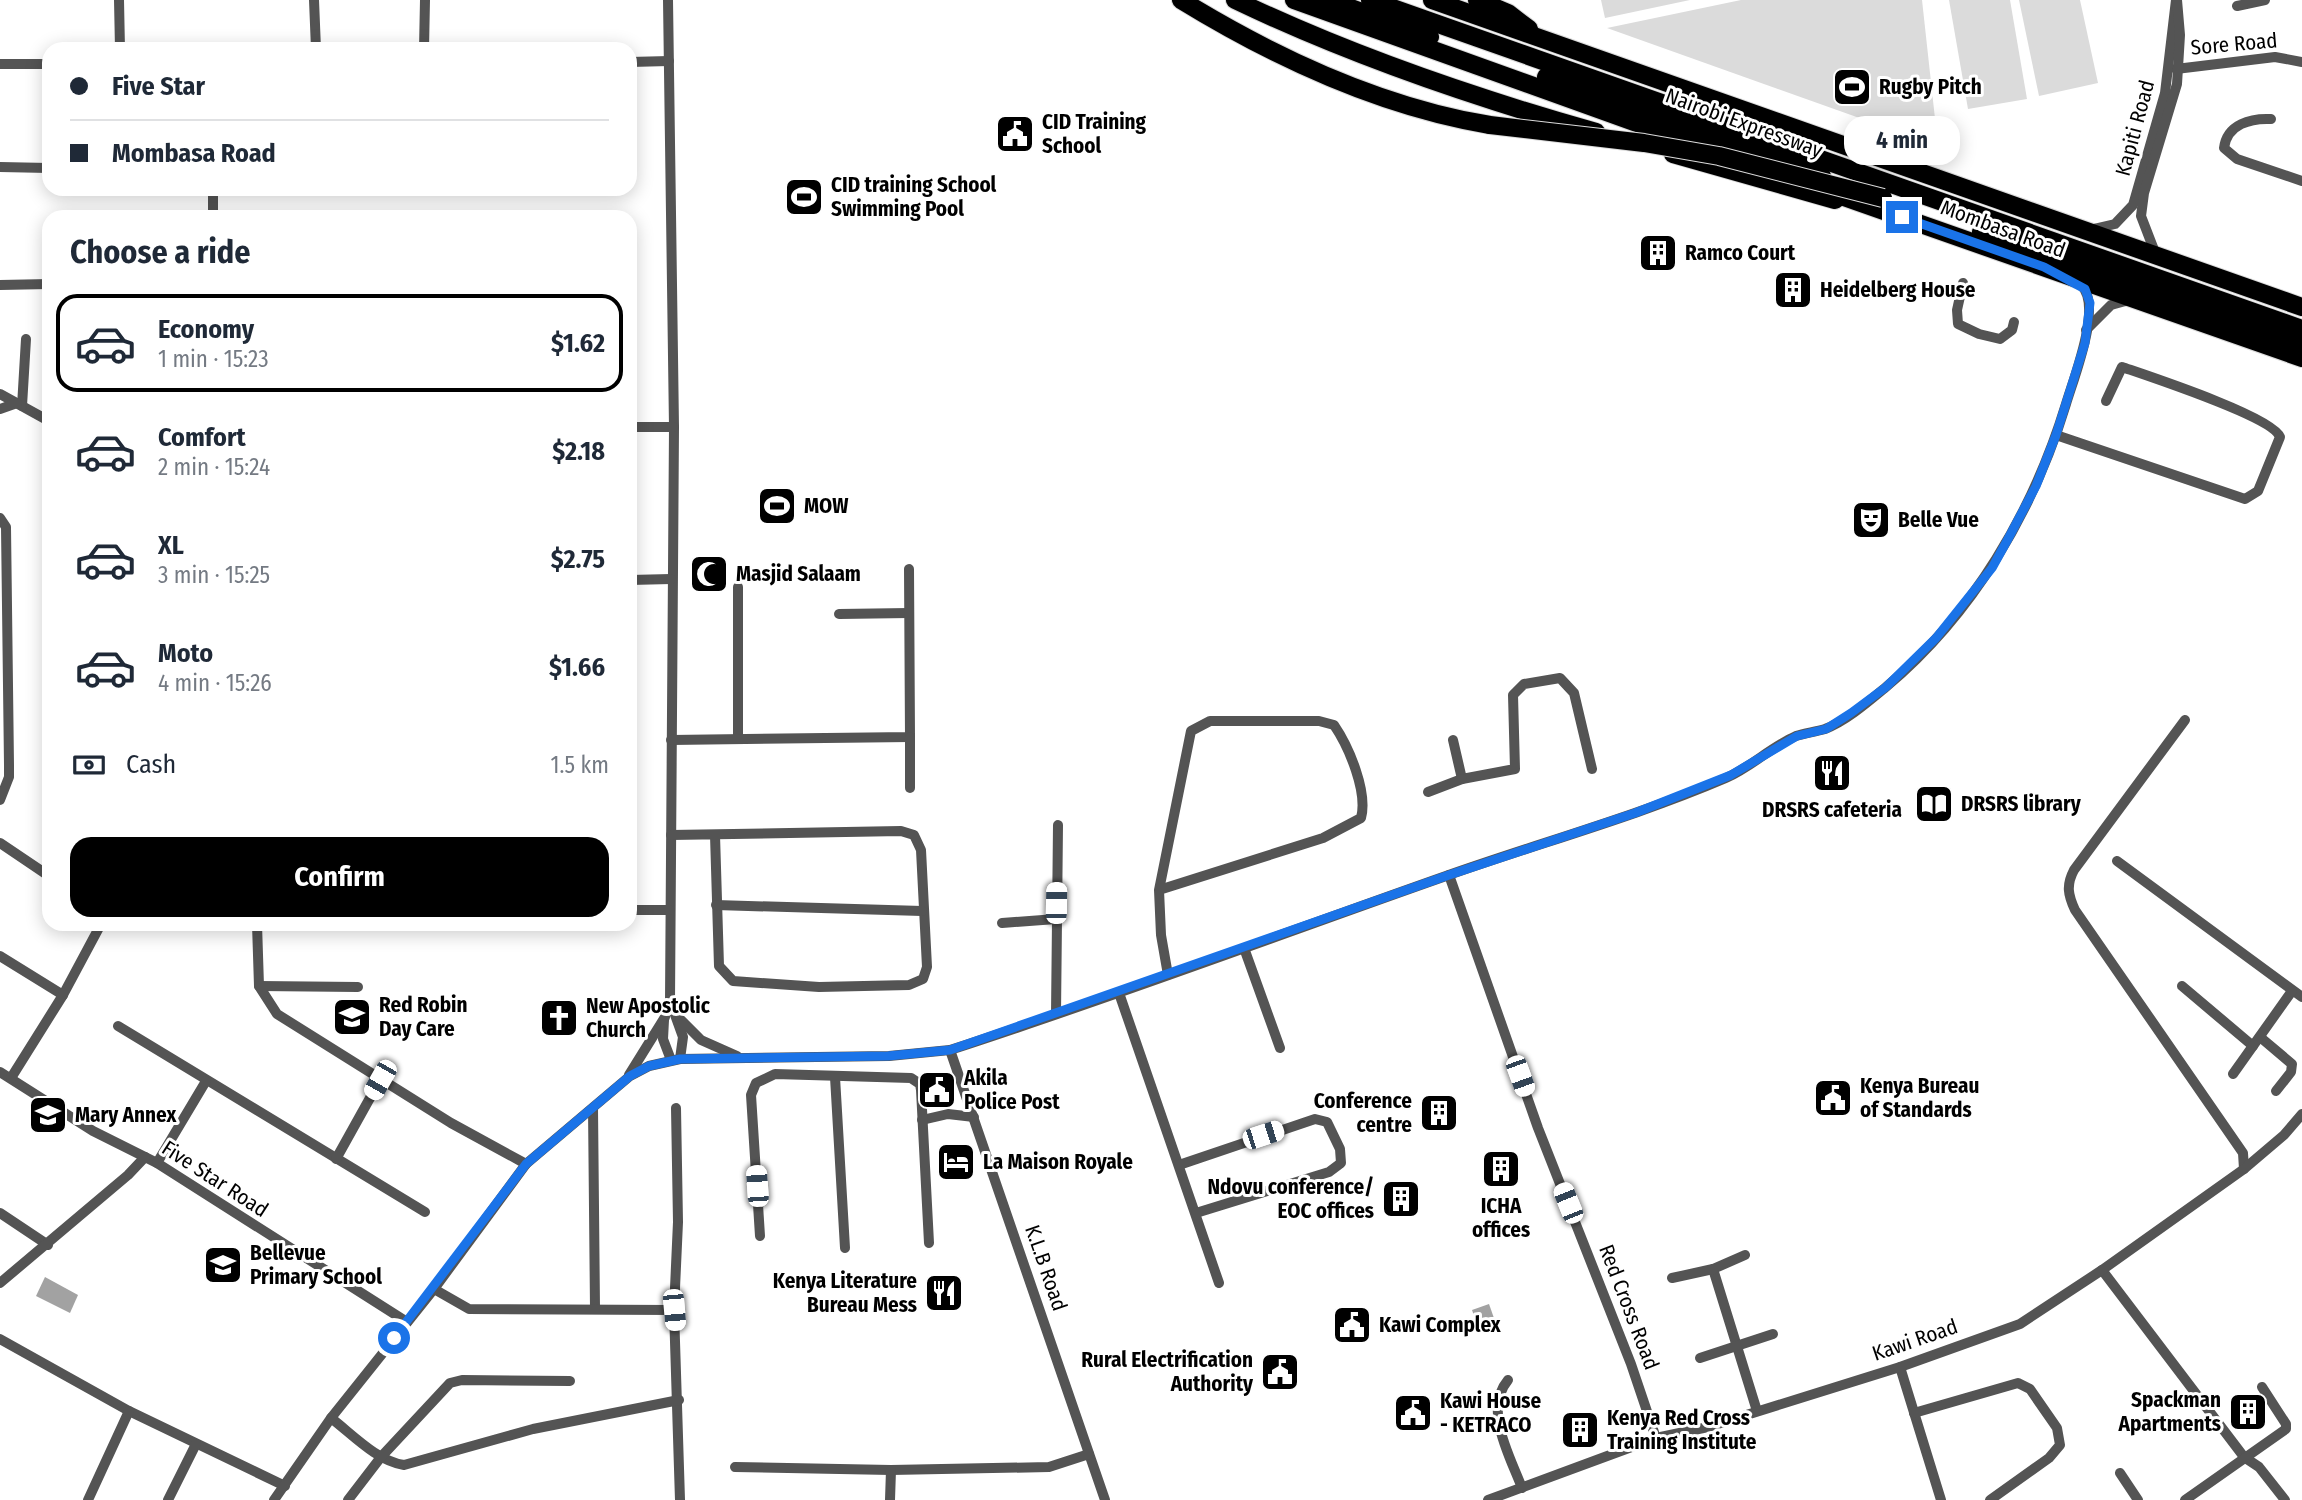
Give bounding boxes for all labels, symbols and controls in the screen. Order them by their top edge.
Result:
street label: Sore Road [2190,27,2278,61]
sports icon: Rugby Pitch [1831,66,1873,108]
text: Five Star [112,71,205,102]
place label: Rugby Pitch [1879,74,1982,100]
street label: Kapiti Road [2110,77,2160,179]
street label: Nairobi Expressway [1662,83,1827,164]
place label: CID Training School [1042,109,1147,159]
public building icon: CID Training School [994,113,1036,155]
callout: 4 min [1844,116,1960,164]
text: 4 min [1876,126,1928,154]
text: Mombasa Road [112,138,276,169]
place label: CID training School Swimming Pool [831,172,997,222]
sports icon: CID training School Swimming Pool [783,176,825,218]
street label: Mombasa Road [1937,194,2069,264]
route end [1886,201,1918,233]
building icon: Ramco Court [1637,232,1679,274]
text: Choose a ride [70,233,251,271]
place label: Ramco Court [1685,240,1796,266]
building icon: Heidelberg House [1772,269,1814,311]
place label: Heidelberg House [1820,277,1976,303]
icon: car [74,312,137,375]
text: Economy [158,314,254,345]
text: $1.62 [551,328,605,359]
text: 1 min · 15:23 [158,345,269,373]
icon: car [74,420,137,483]
text: Comfort [158,422,246,453]
text: $2.18 [552,436,605,467]
text: 2 min · 15:24 [158,453,270,481]
sports icon: MOW [756,485,798,527]
place label: MOW [804,493,849,519]
theatre icon: Belle Vue [1850,499,1892,541]
place label: Belle Vue [1898,507,1979,533]
icon: car [74,528,137,591]
text: XL [158,530,184,561]
text: $2.75 [551,544,605,575]
mosque icon: Masjid Salaam [688,553,730,595]
text: 3 min · 15:25 [158,561,270,589]
place label: Masjid Salaam [736,561,861,587]
icon: car [74,636,137,699]
text: Moto [158,638,213,669]
text: $1.66 [549,652,605,683]
text: 4 min · 15:26 [158,669,272,697]
icon: cash [70,746,108,784]
text: Cash [126,749,176,780]
text: 1.5 km [551,751,609,779]
restaurant icon: DRSRS cafeteria [1811,752,1853,794]
library icon: DRSRS library [1913,783,1955,825]
place label: DRSRS library [1961,791,2082,817]
place label: DRSRS cafeteria [1762,797,1902,823]
button: Confirm [70,837,609,917]
car [1046,882,1067,924]
place label: Red Robin Day Care [379,992,468,1042]
place label: New Apostolic Church [586,993,711,1043]
school or university icon: Red Robin Day Care [331,996,373,1038]
church icon: New Apostolic Church [538,997,580,1039]
car [1503,1053,1538,1099]
car [361,1057,400,1103]
place label: Akila Police Post [963,1065,1060,1115]
public building icon: Akila Police Post [916,1069,958,1111]
place label: Kenya Bureau of Standards [1860,1073,1979,1123]
public building icon: Kenya Bureau of Standards [1812,1077,1854,1119]
place label: Conference centre [1314,1088,1412,1138]
building icon: Conference centre [1418,1092,1460,1134]
school or university icon: Mary Annex [27,1094,69,1136]
place label: Mary Annex [75,1102,177,1128]
car [1240,1119,1287,1151]
street label: Five Star Road [157,1135,273,1223]
hotel icon: La Maison Royale [935,1141,977,1183]
building icon: ICHA offices [1480,1148,1522,1190]
place label: La Maison Royale [983,1149,1133,1175]
car [746,1164,769,1208]
place label: Ndovu conference/ EOC offices [1208,1174,1374,1224]
building icon: Ndovu conference/ EOC offices [1380,1178,1422,1220]
car [1551,1180,1586,1226]
place label: ICHA offices [1472,1193,1530,1243]
street label: K.L.B Road [1019,1222,1073,1314]
place label: Bellevue Primary School [250,1240,382,1290]
street label: Red Cross Road [1593,1241,1665,1373]
school or university icon: Bellevue Primary School [202,1244,244,1286]
place label: Kenya Literature Bureau Mess [773,1268,917,1318]
restaurant icon: Kenya Literature Bureau Mess [923,1272,965,1314]
car [662,1288,687,1332]
public building icon: Kawi Complex [1331,1304,1373,1346]
place label: Kawi Complex [1379,1312,1502,1338]
street label: Kawi Road [1869,1313,1961,1367]
route start [378,1322,410,1354]
place label: Rural Electrification Authority [1081,1347,1254,1397]
public building icon: Rural Electrification Authority [1259,1351,1301,1393]
place label: Spackman Apartments [2118,1387,2221,1437]
place label: Kawi House - KETRACO [1440,1388,1542,1438]
building icon: Spackman Apartments [2227,1391,2269,1433]
public building icon: Kawi House - KETRACO [1392,1392,1434,1434]
place label: Kenya Red Cross Training Institute [1607,1405,1757,1455]
building icon: Kenya Red Cross Training Institute [1559,1409,1601,1451]

